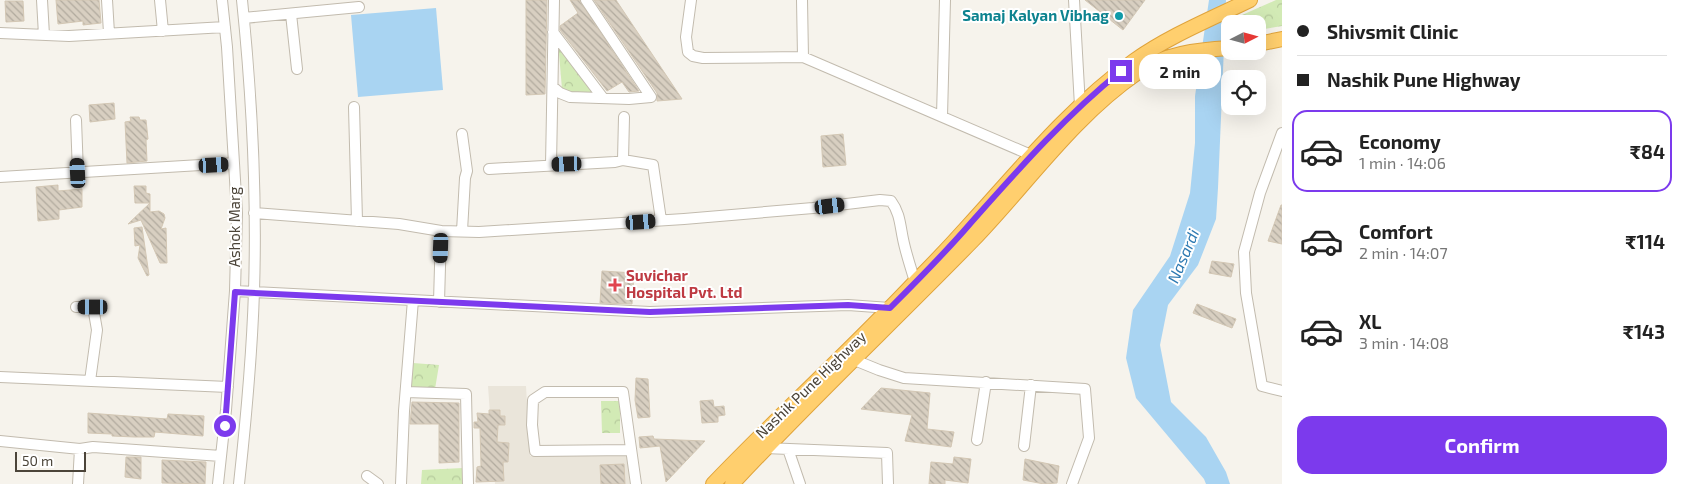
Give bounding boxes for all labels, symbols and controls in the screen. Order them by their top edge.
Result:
place label: Samaj Kalyan Vibhag [962,6,1109,25]
marker: Samaj Kalyan Vibhag [1113,10,1125,22]
north arrow [1221,15,1266,60]
map controls [1221,15,1266,115]
text: Shivsmit Clinic [1327,20,1458,43]
callout: 2 min [1138,54,1221,88]
route end [1110,60,1132,82]
text: 2 min [1160,62,1200,81]
text: Nashik Pune Highway [1327,68,1521,91]
button: locate [1221,70,1266,115]
icon: car [1299,129,1344,174]
text: Economy [1359,130,1441,153]
text: ₹84 [1630,140,1665,163]
text: 1 min · 14:06 [1359,153,1446,172]
car [551,156,582,172]
car [198,157,229,173]
car [69,158,86,188]
street label: Ashok Marg [225,186,243,267]
car [814,197,845,215]
car [625,213,656,231]
icon: car [1299,219,1344,264]
text: Comfort [1359,220,1433,243]
water label: Nasardi [1163,226,1202,286]
text: ₹114 [1625,230,1665,253]
car [432,233,449,263]
text: 2 min · 14:07 [1359,243,1448,262]
place label: Suvichar Hospital Pvt. Ltd [626,266,742,301]
marker: Suvichar Hospital Pvt. Ltd [608,278,622,292]
car [78,300,108,315]
icon: car [1299,309,1344,354]
text: XL [1359,310,1381,333]
text: ₹143 [1623,320,1665,343]
street label: Nashik Pune Highway [751,327,869,442]
text: 3 min · 14:08 [1359,333,1449,352]
route start [214,415,236,437]
button: Confirm [1297,416,1667,474]
scale bar [15,449,86,472]
text: 50 m [22,452,53,469]

